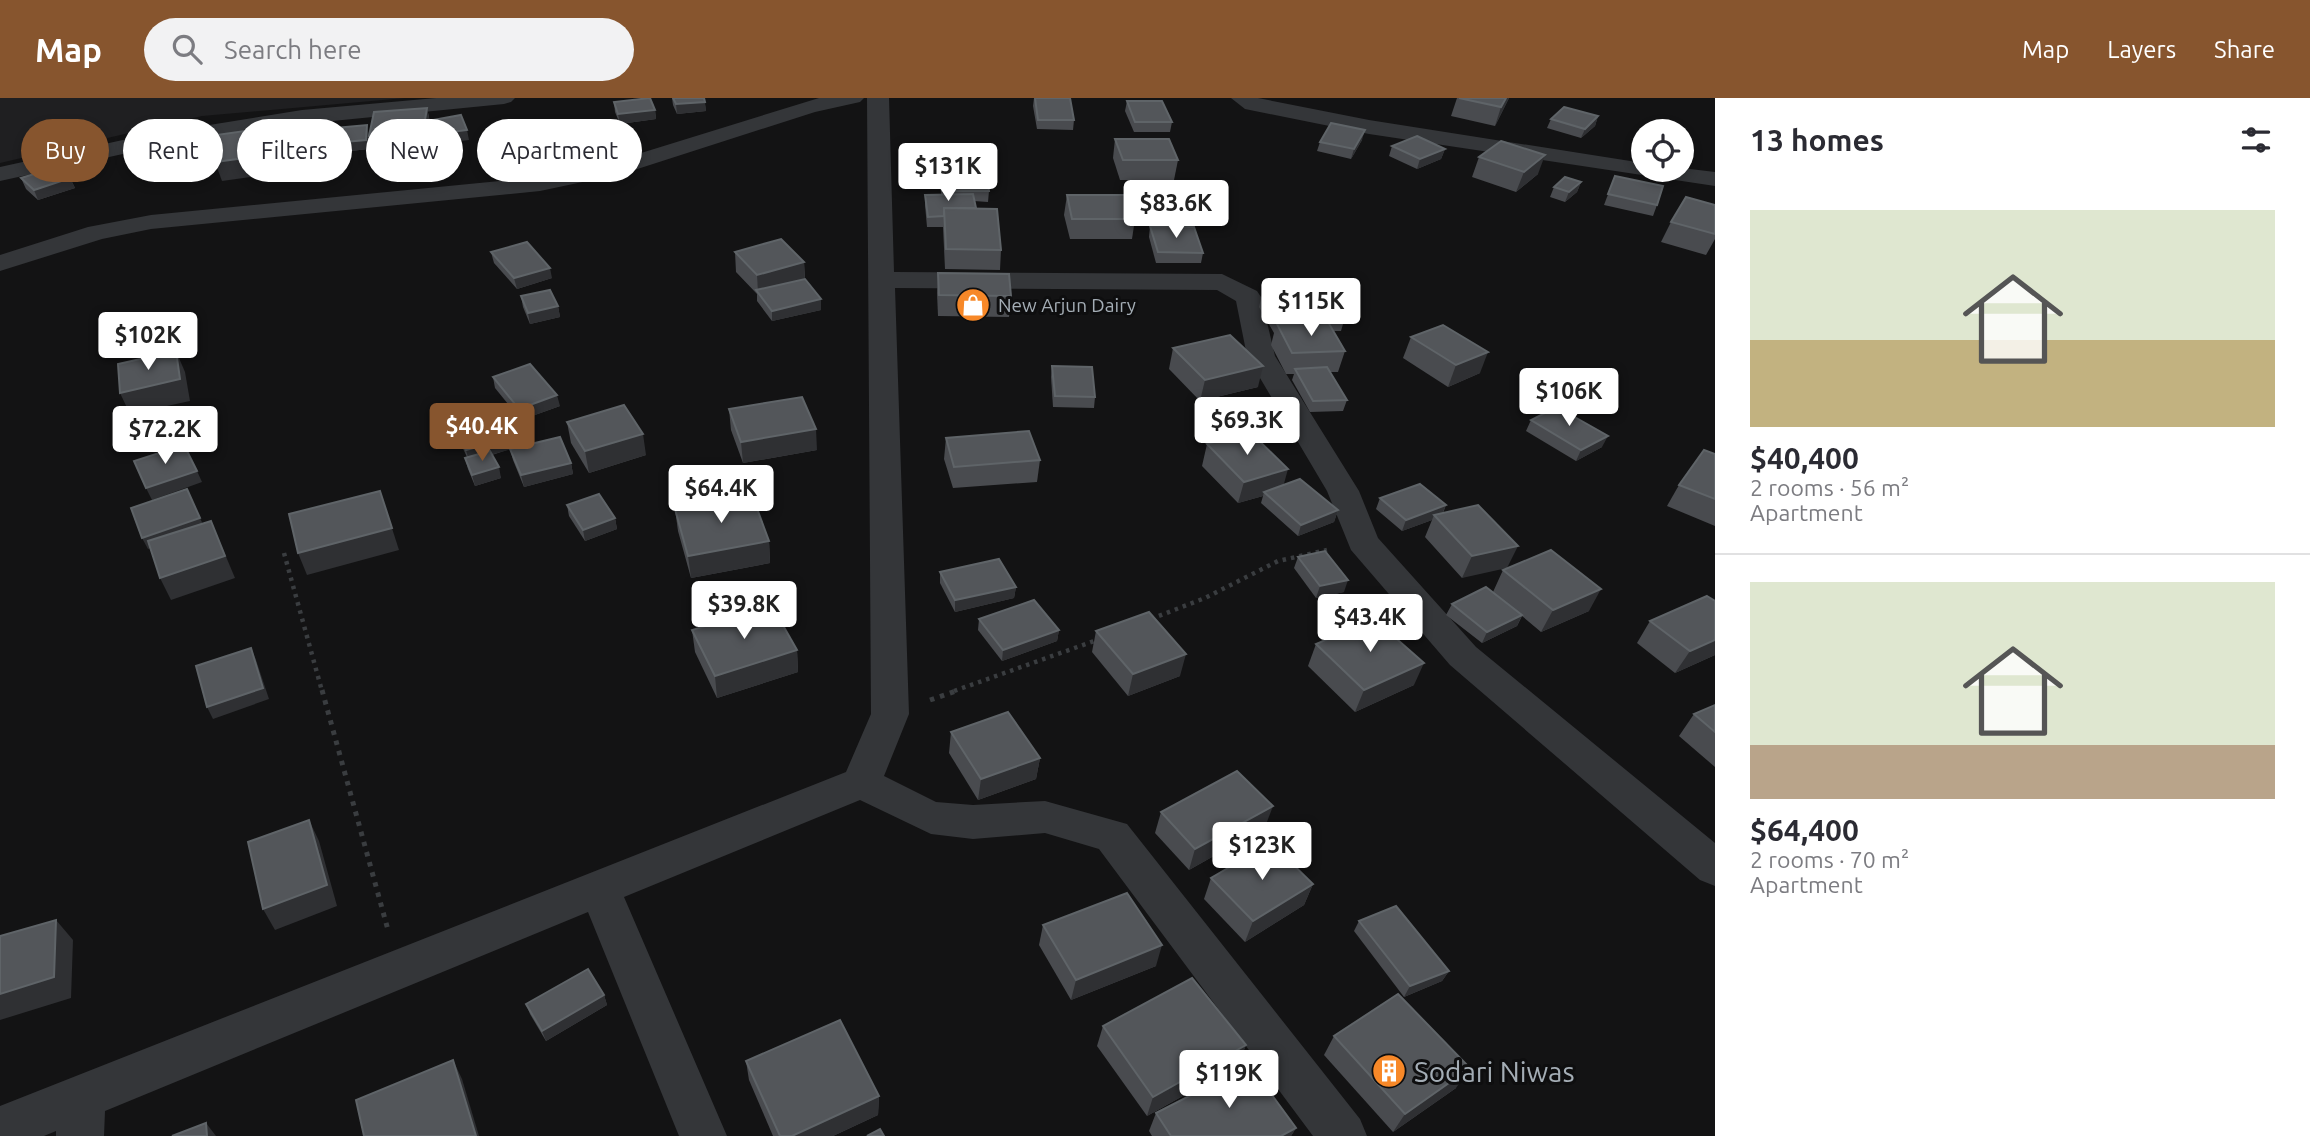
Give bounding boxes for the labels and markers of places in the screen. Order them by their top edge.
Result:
pin: $131K [899,144,997,203]
pin: $83.6K [1119,180,1233,240]
pin: $115K [1262,278,1360,338]
shop icon: New Arjun Dairy [954,286,992,324]
place label: New Arjun Dairy [998,294,1136,316]
pin: $102K [99,313,197,372]
pin: $106K [1520,368,1618,428]
pin: $69.3K [1190,398,1304,457]
pin: $40.4K [425,404,539,463]
pin: $72.2K [108,406,222,466]
pin: $64.4K [664,466,778,525]
pin: $39.8K [687,582,801,641]
pin: $43.4K [1313,594,1427,654]
pin: $123K [1213,822,1311,882]
pin: $119K [1180,1051,1278,1110]
building icon: Sodari Niwas [1370,1052,1408,1090]
place label: Sodari Niwas [1414,1056,1575,1087]

